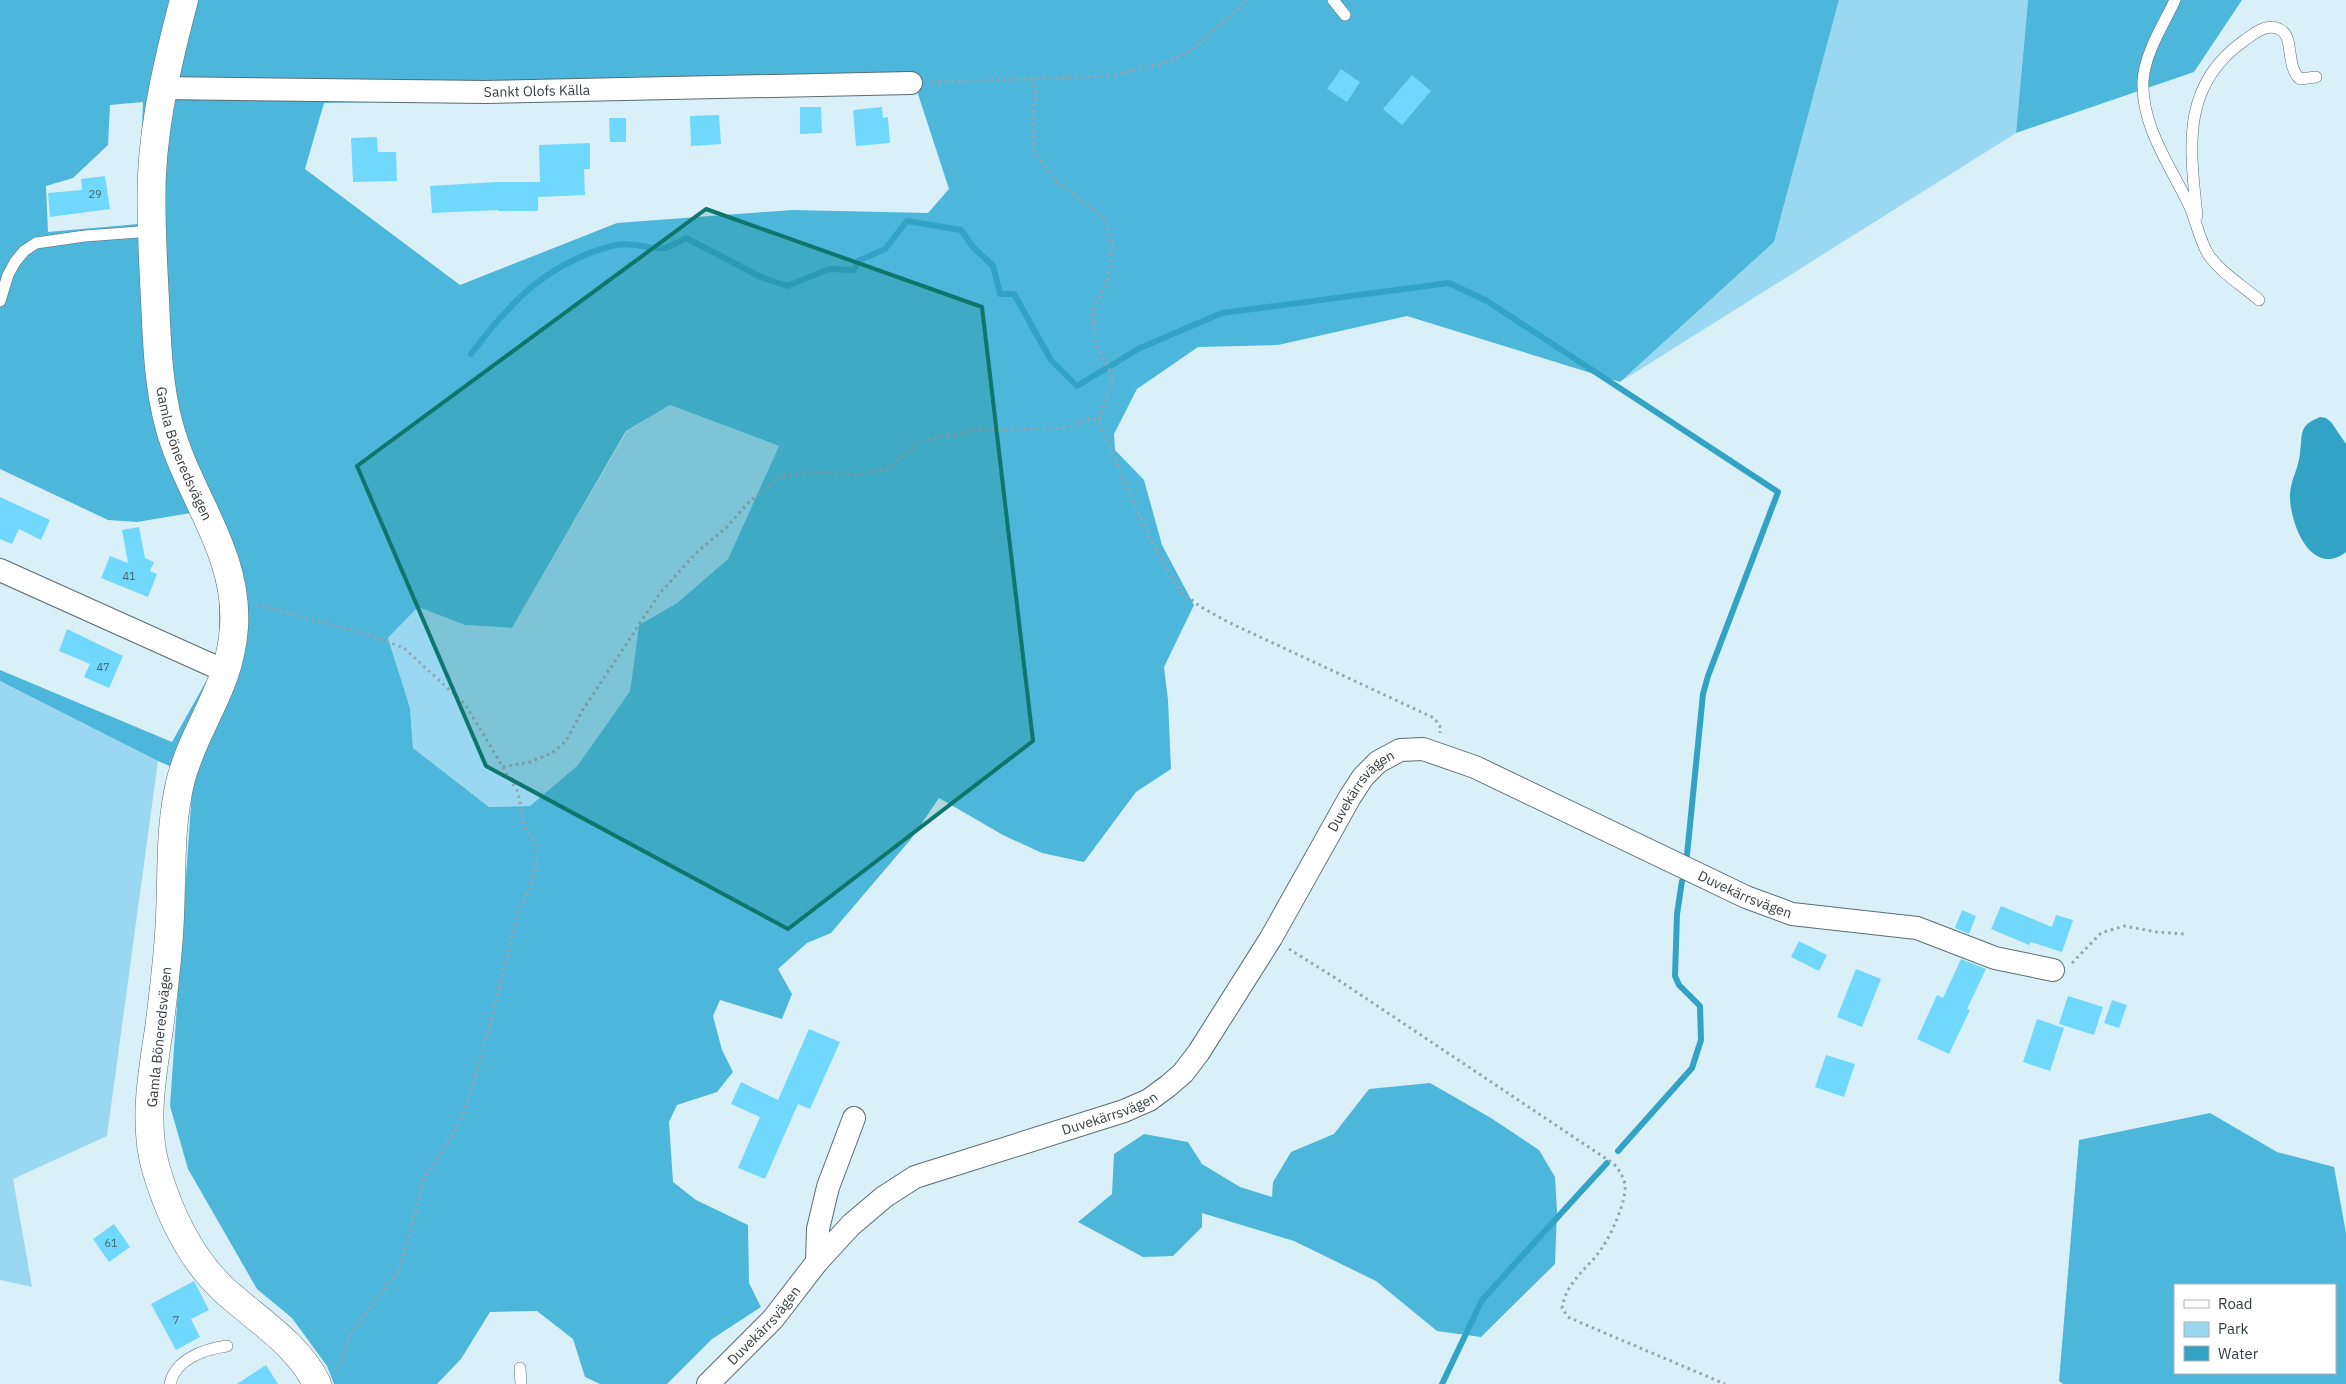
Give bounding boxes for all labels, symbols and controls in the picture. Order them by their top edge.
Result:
street label: Sankt Olofs Källa [484,81,591,101]
house number: 29 [88,187,102,201]
street label: Gamla Böneredsvägen [152,385,216,523]
house number: 41 [122,569,136,583]
house number: 47 [96,660,110,674]
street label: Duvekärrsvägen [1323,746,1397,835]
street label: Duvekärrsvägen [1695,866,1795,922]
street label: Gamla Böneredsvägen [143,966,175,1108]
street label: Duvekärrsvägen [1059,1088,1161,1139]
house number: 61 [104,1236,118,1250]
street label: Duvekärrsvägen [723,1282,804,1369]
legend [2174,1284,2336,1374]
text: Road [2218,1294,2253,1313]
house number: 7 [173,1313,179,1327]
text: Park [2218,1319,2248,1338]
text: Water [2218,1344,2259,1363]

